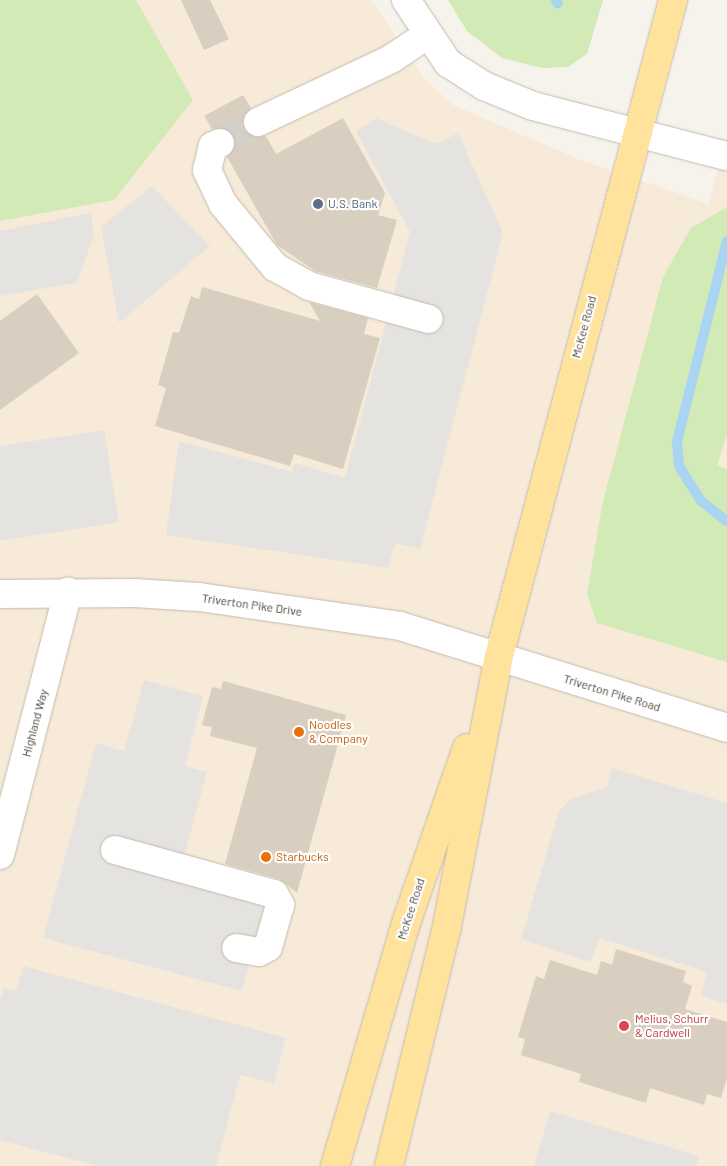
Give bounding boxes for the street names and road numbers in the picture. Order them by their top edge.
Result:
street label: McKee Road [569,294,599,360]
street label: Triverton Pike Drive [201,591,303,619]
street label: Triverton Pike Road [562,671,662,715]
street label: Highland Way [19,688,51,758]
street label: McKee Road [394,876,428,942]

